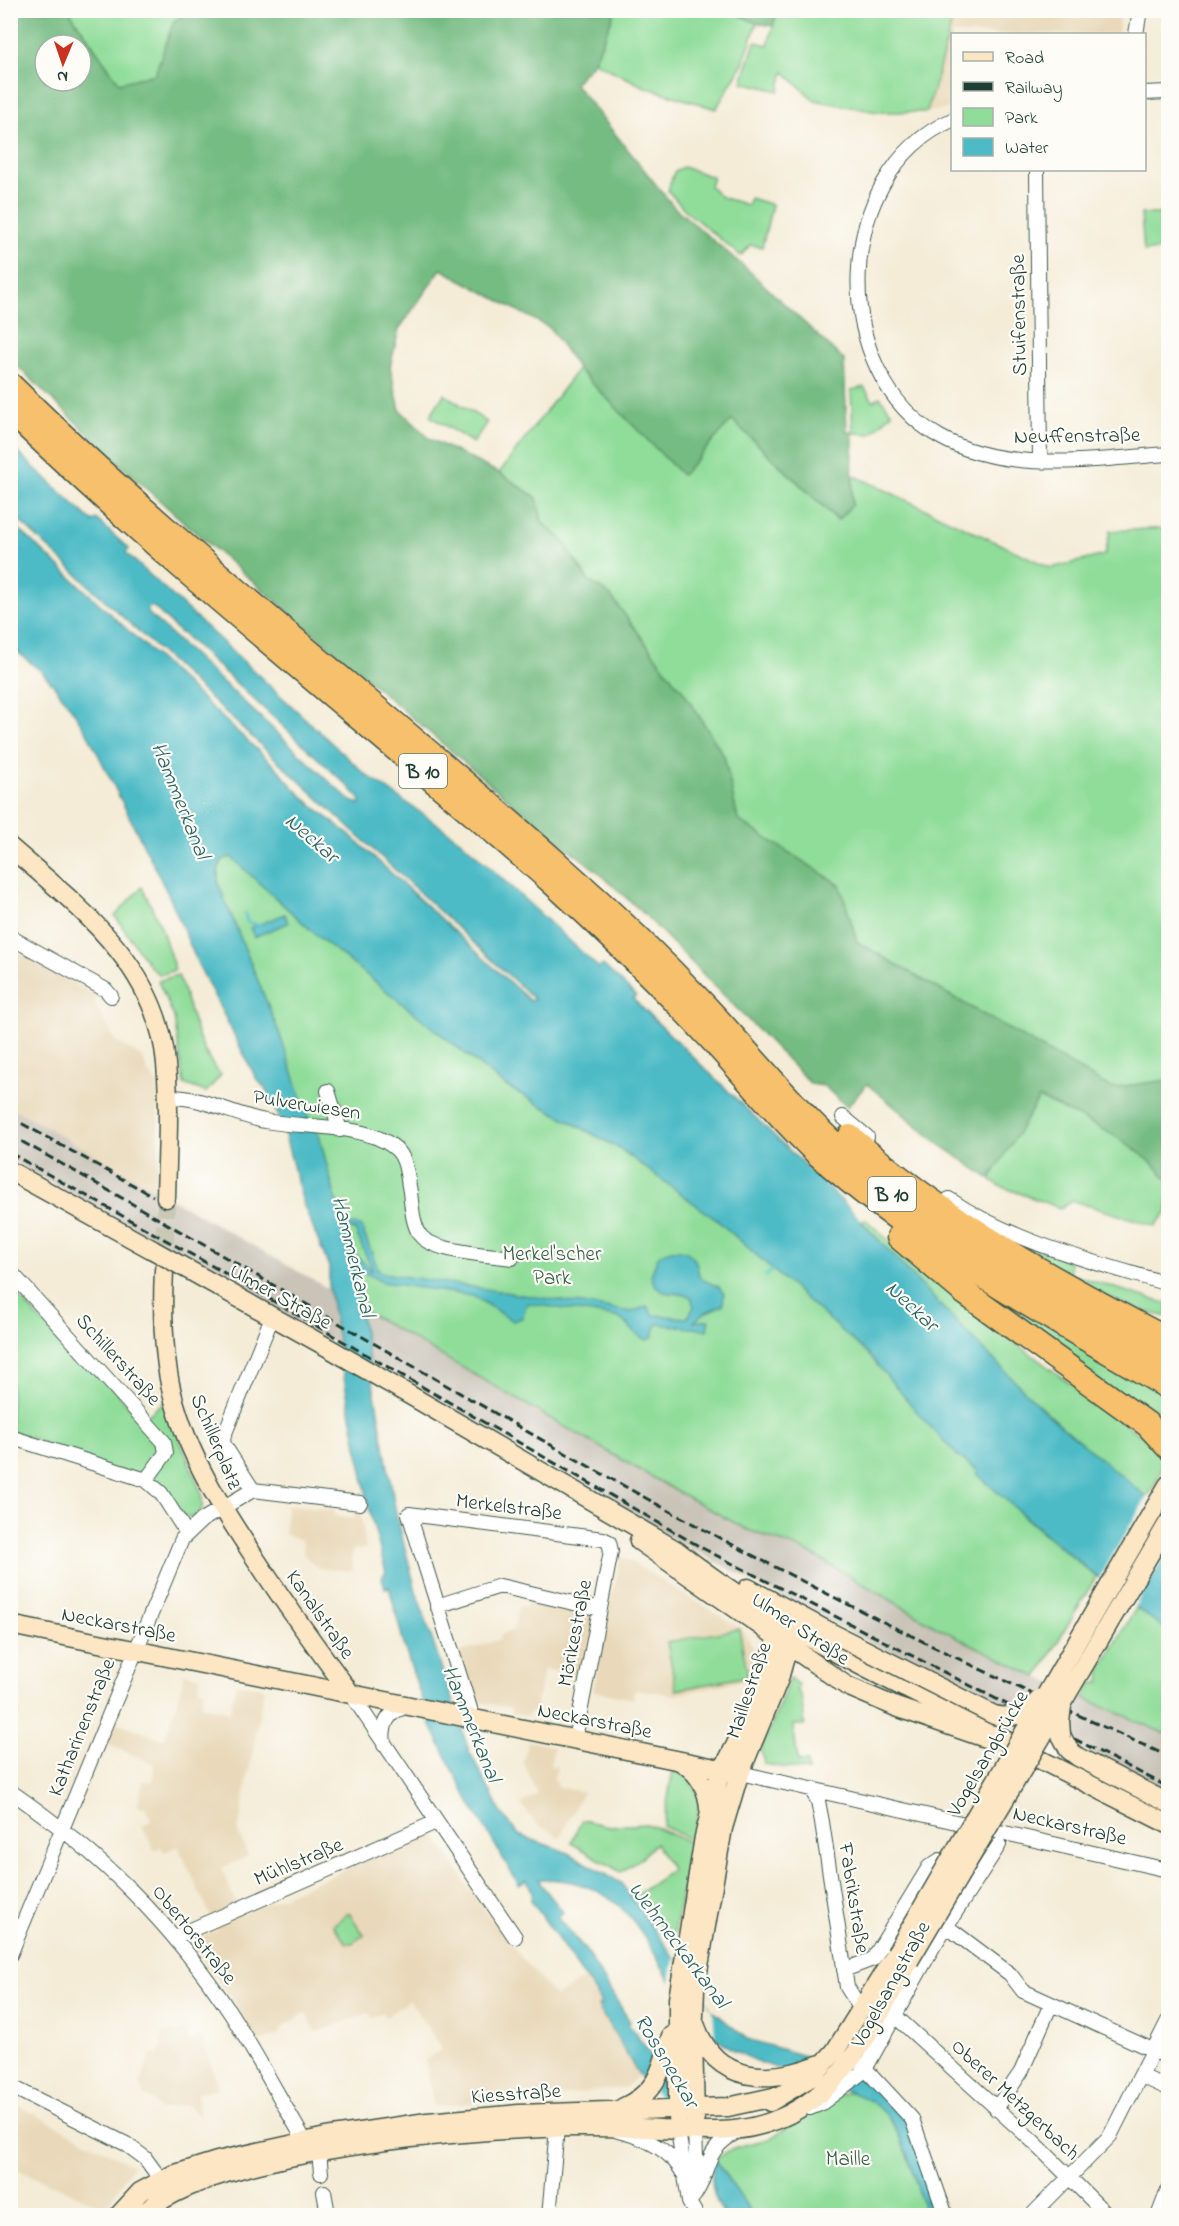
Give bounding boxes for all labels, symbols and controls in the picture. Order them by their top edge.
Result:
north arrow [33,33,93,93]
legend [951,33,1146,171]
text: Road [1005,46,1044,72]
text: N [57,64,68,88]
text: Railway [1005,76,1062,102]
text: Park [1005,106,1038,132]
text: Water [1005,136,1049,162]
street label: Stuifenstraße [1004,253,1036,376]
street label: Neuffenstraße [1014,421,1141,453]
water label: Hammerkanal [141,738,218,866]
road number: B 10 [399,754,447,788]
water label: Neckar [277,807,348,874]
street label: Pulverwiesen [251,1083,363,1129]
road number: B 10 [868,1177,916,1211]
water label: Hammerkanal [322,1193,383,1323]
park label: Merkel'scher Park [503,1240,602,1294]
street label: Ulmer Straße [223,1257,337,1339]
water label: Neckar [877,1274,947,1342]
street label: Schillerstraße [68,1307,168,1414]
street label: Schillerplatz [182,1389,249,1494]
street label: Merkelstraße [454,1487,564,1529]
street label: Kanalstraße [278,1564,361,1666]
street label: Mörikestraße [551,1577,601,1690]
street label: Ulmer Straße [745,1586,856,1674]
street label: Neckarstraße [59,1600,179,1652]
street label: Maillestraße [719,1638,781,1743]
street label: Katharinenstraße [42,1654,124,1801]
water label: Hammerkanal [432,1661,509,1789]
street label: Vogelsangbrücke [940,1685,1039,1825]
street label: Neckarstraße [535,1696,655,1748]
street label: Neckarstraße [1010,1799,1130,1855]
street label: Mühlstraße [250,1830,349,1895]
street label: Fabrikstraße [829,1840,877,1956]
water label: Wehrneckarkanal [619,1876,737,2018]
street label: Obertorstraße [144,1879,244,1992]
street label: Vogelsangstraße [844,1916,941,2056]
water label: Rossneckar [625,2008,708,2117]
street label: Oberer Metzgerbach [942,2033,1086,2170]
street label: Kiesstraße [470,2077,563,2113]
park label: Maille [826,2145,871,2175]

